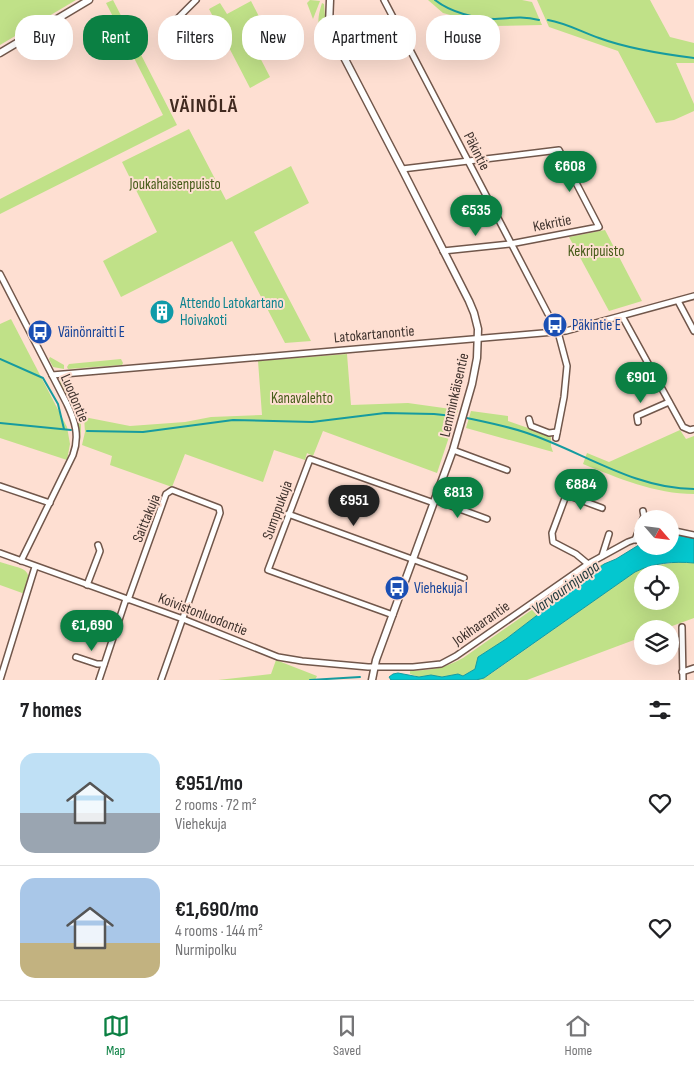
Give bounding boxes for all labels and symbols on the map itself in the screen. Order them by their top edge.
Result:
district label: VÄINÖLÄ [170,94,238,118]
street label: Päkintie [459,129,494,174]
pin: €608 [540,150,600,193]
park label: Joukahaisenpuisto [128,175,221,194]
pin: €535 [446,194,506,237]
street label: Kekritie [531,210,573,237]
park label: Kekripuisto [568,242,624,261]
place label: Attendo Latokartano Hoivakoti [179,294,284,330]
building icon: Attendo Latokartano Hoivakoti [149,299,175,325]
bus stop icon: Päkintie E [542,312,568,338]
place label: Päkintie E [572,316,621,335]
bus stop icon: Väinönraitti E [27,319,53,345]
street label: Latokartanontie [333,322,415,347]
place label: Väinönraitti E [58,323,125,342]
street label: Lemminkäisentie [436,351,473,439]
pin: €901 [611,362,671,404]
street label: Luodontie [56,371,93,425]
park label: Kanavalehto [271,389,333,408]
pin: €884 [551,468,611,511]
pin: €813 [428,476,488,519]
street label: Sumppukuja [258,478,297,542]
pin: €951 [324,484,384,527]
street label: Saittakuja [128,491,165,545]
north arrow [634,510,679,555]
water label: Varvourinjuopa [528,557,604,619]
bus stop icon: Viehekuja I [384,575,410,601]
place label: Viehekuja I [414,579,468,598]
street label: Koivistonluodontie [155,589,250,640]
street label: Jokihaarantie [448,597,514,651]
pin: €1,690 [51,610,133,652]

